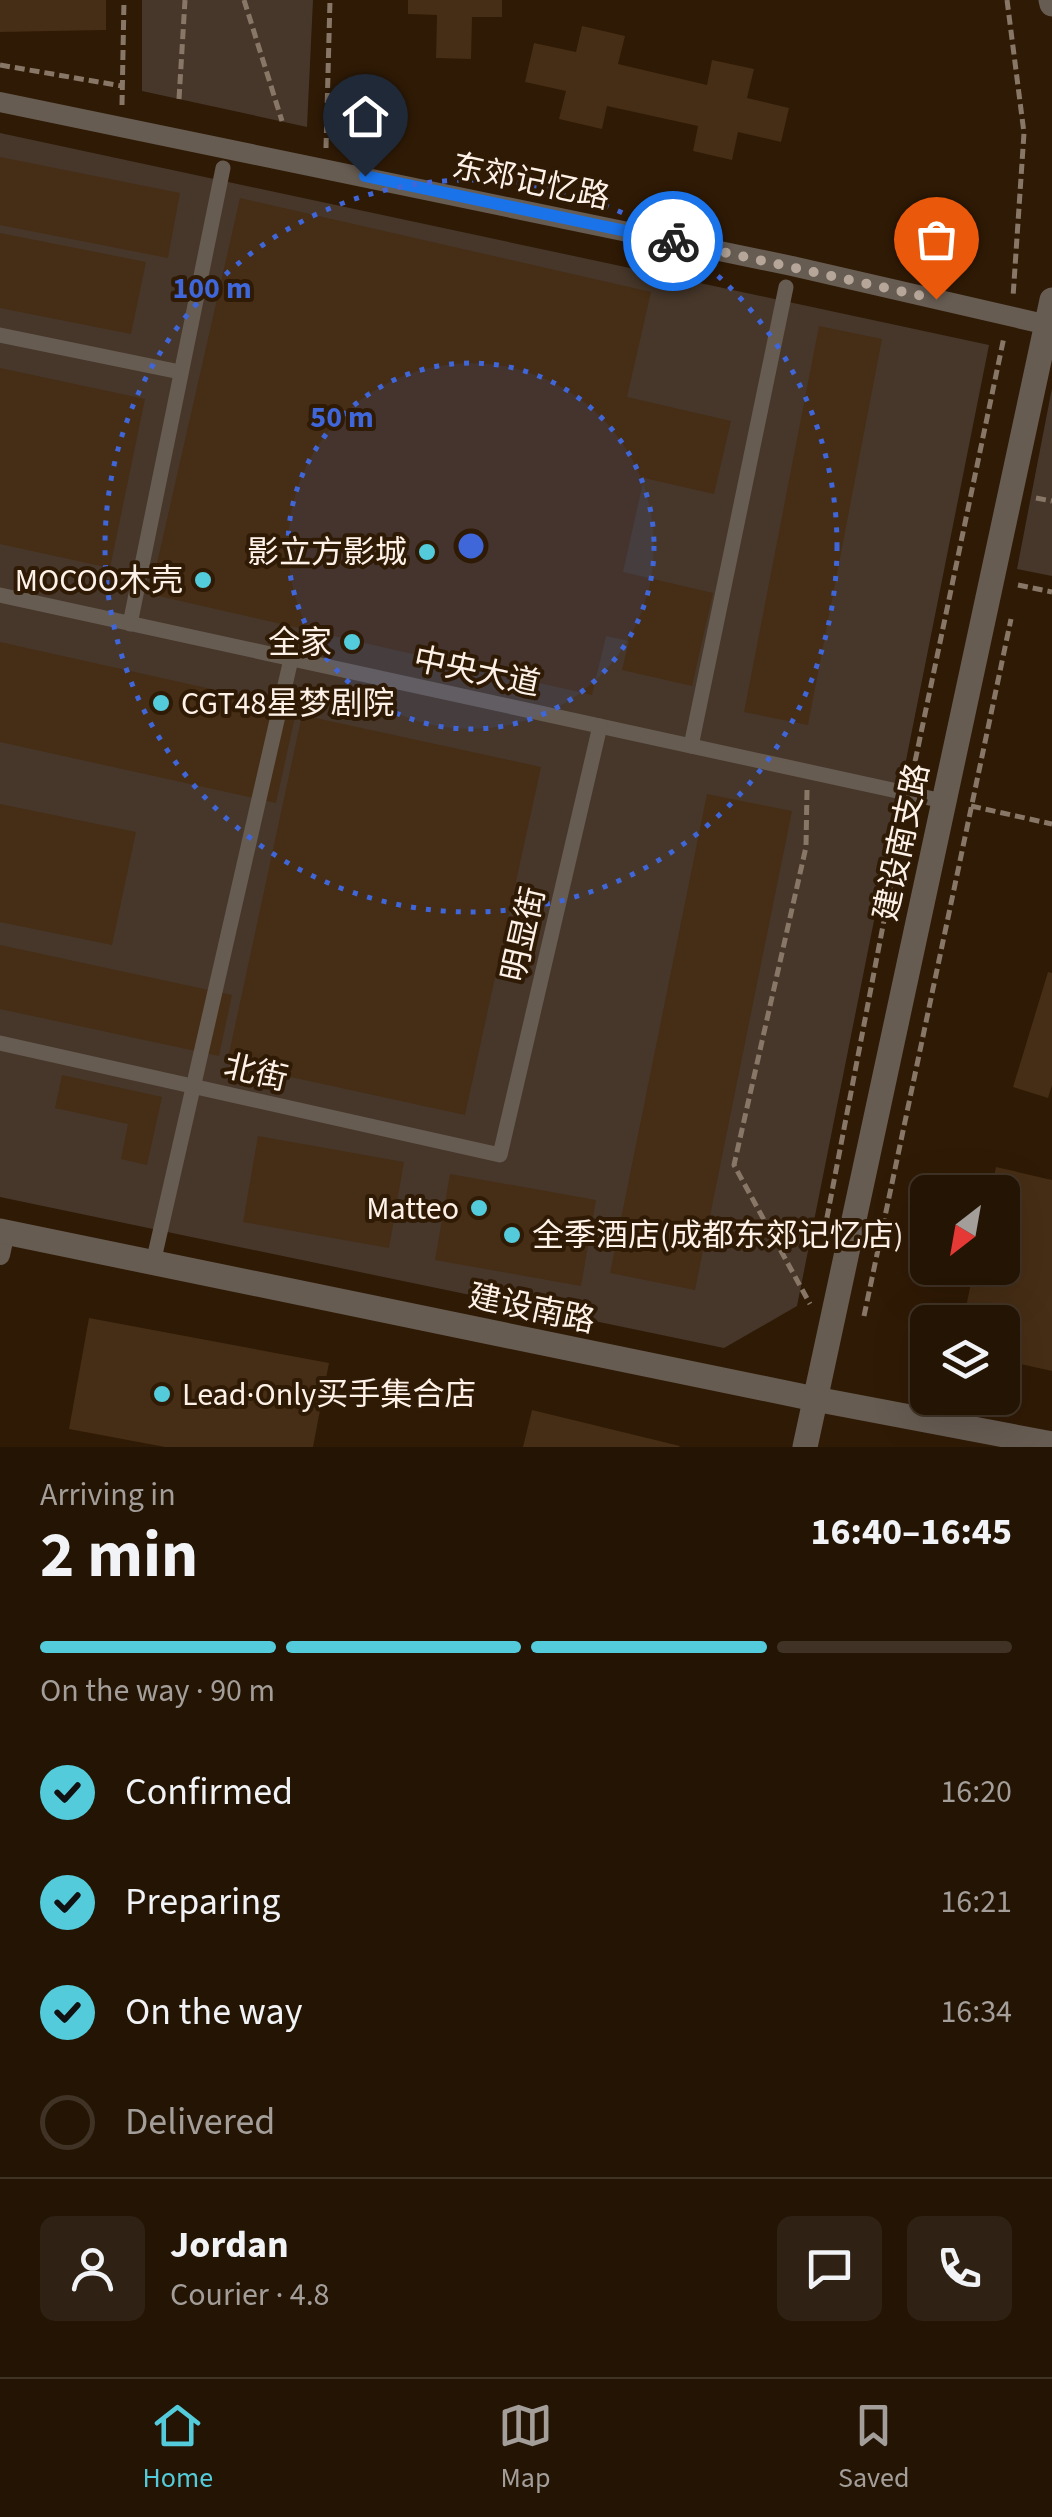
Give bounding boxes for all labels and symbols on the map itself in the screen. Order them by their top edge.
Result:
pin [323,74,408,177]
street label: 东郊记忆路 [448,143,614,221]
courier [623,191,723,291]
pin [894,197,979,300]
text: 100 m [172,267,252,310]
text: 50 m [310,396,374,439]
centre of rings [453,528,489,564]
place label: 影立方影城 [247,530,407,576]
marker: 影立方影城 [416,541,438,563]
place label: MOCOO木壳 [15,558,183,604]
marker: MOCOO木壳 [192,569,214,591]
place label: 全家 [268,620,332,666]
marker: 全家 [341,631,363,653]
street label: 中央大道 [409,636,544,708]
place label: CGT48星梦剧院 [181,681,394,727]
marker: CGT48星梦剧院 [150,692,172,714]
street label: 建设南支路 [863,759,941,925]
street label: 明显街 [491,882,557,986]
street label: 北街 [219,1043,292,1103]
north arrow [910,1175,1020,1285]
place label: Matteo [366,1186,459,1232]
marker: Matteo [468,1197,490,1219]
place label: 全季酒店(成都东郊记忆店) [532,1213,903,1259]
marker: 全季酒店(成都东郊记忆店) [501,1224,523,1246]
street label: 建设南路 [464,1273,599,1345]
place label: Lead·Only买手集合店 [182,1372,476,1418]
marker: Lead·Only买手集合店 [151,1383,173,1405]

